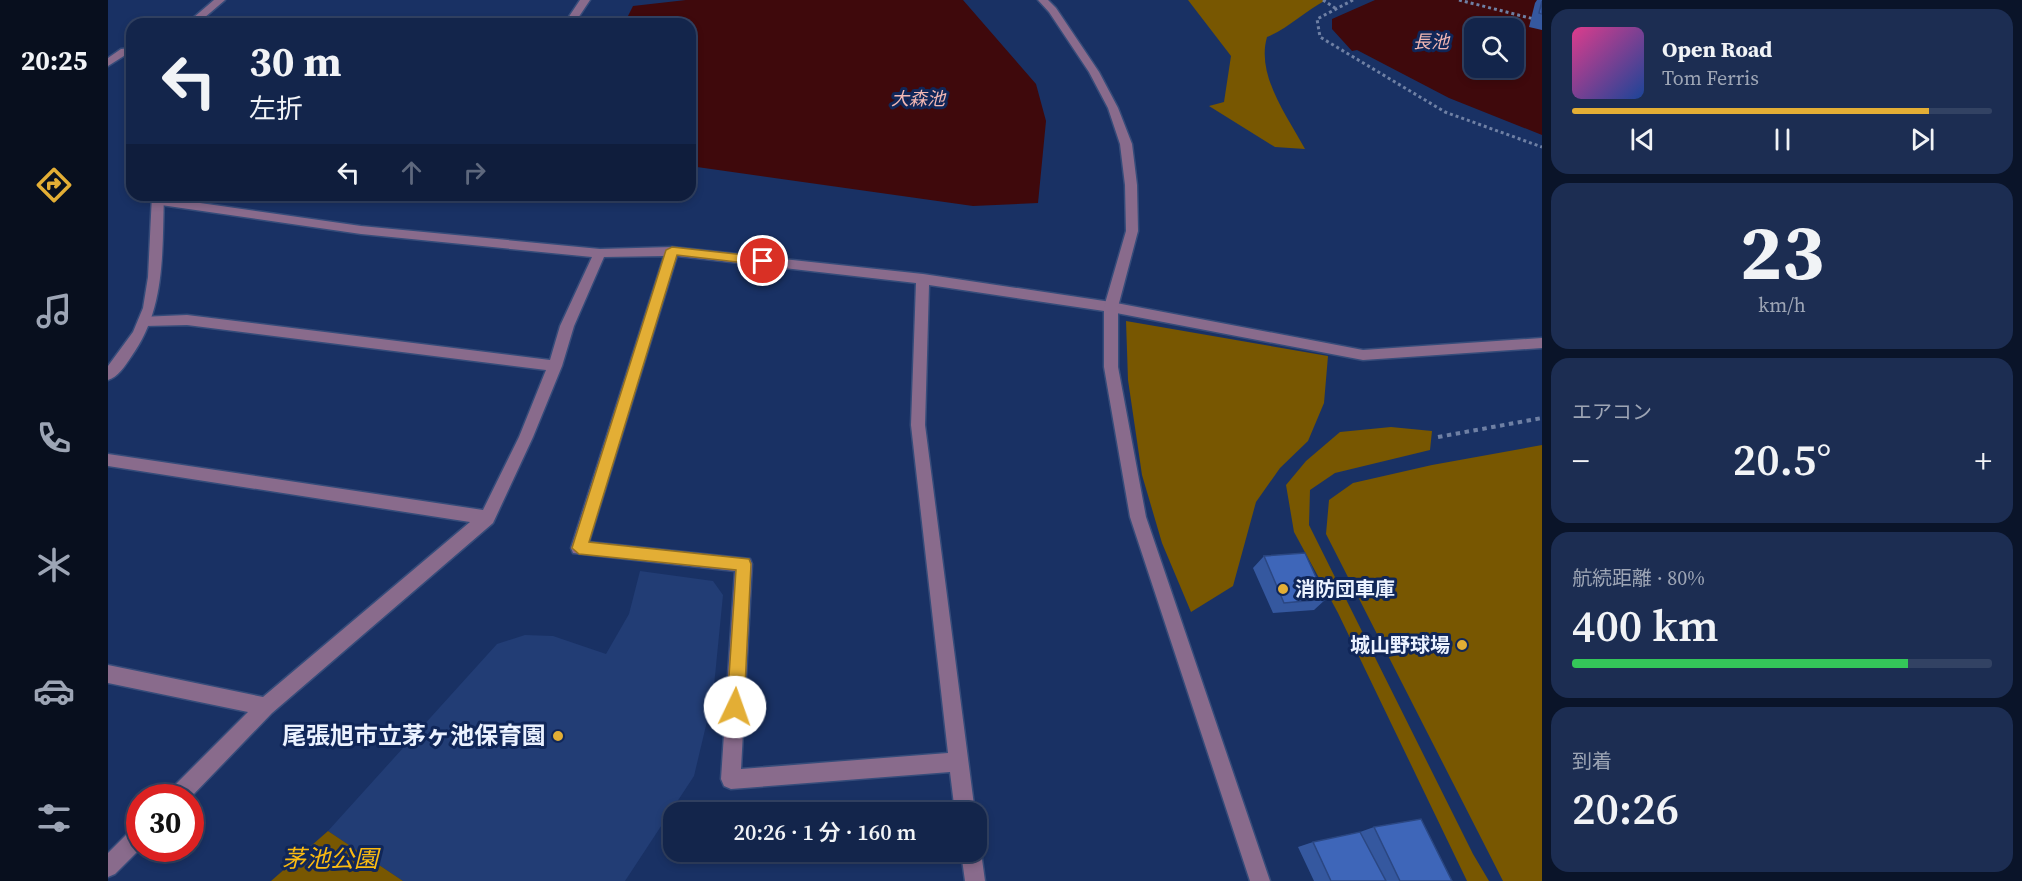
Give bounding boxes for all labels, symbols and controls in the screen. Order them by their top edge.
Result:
map controls [1464,18,1524,78]
button: search [1464,18,1524,78]
water label: 長池 [1413,29,1451,54]
text: 30 m [249,32,342,90]
text: Open Road [1662,34,1772,64]
text: 20:25 [21,42,87,79]
icon: left [150,42,228,120]
text: Tom Ferris [1662,64,1759,92]
water label: 大森池 [891,86,947,111]
text: 左折 [249,90,303,127]
icon: previous [1626,123,1659,156]
icon: pause [1766,123,1799,156]
icon: next [1906,123,1939,156]
icon: left [332,156,365,189]
icon: ahead [395,156,428,189]
icon: right [458,156,491,189]
icon: directions [33,164,75,206]
text: 23 [1740,198,1824,305]
pin [737,235,788,286]
icon: arrive [746,244,779,277]
icon: music [33,290,75,332]
text: km/h [1758,291,1806,319]
text: エアコン [1572,398,1652,426]
icon: phone [33,417,75,459]
text: 20.5° [1733,428,1831,490]
text: − [1572,438,1590,483]
text: + [1975,438,1992,483]
icon: climate [33,544,75,586]
text: 航続距離 · 80% [1572,564,1705,592]
place label: 消防団車庫 [1295,575,1395,603]
marker: 消防団車庫 [1276,582,1290,596]
text: 400 km [1572,594,1719,656]
place label: 城山野球場 [1350,631,1450,659]
marker: 城山野球場 [1455,638,1469,652]
icon: car [33,670,75,712]
position arrow [703,675,767,739]
place label: 尾張旭市立茅ヶ池保育園 [282,719,546,752]
marker: 尾張旭市立茅ヶ池保育園 [551,729,565,743]
text: 到着 [1572,747,1612,775]
text: 20:26 [1572,777,1679,839]
speed limit sign: 30 [126,784,204,862]
icon: filters [33,797,75,839]
text: 20:26 · 1 分 · 160 m [734,817,916,847]
park label: 茅池公園 [282,842,381,875]

